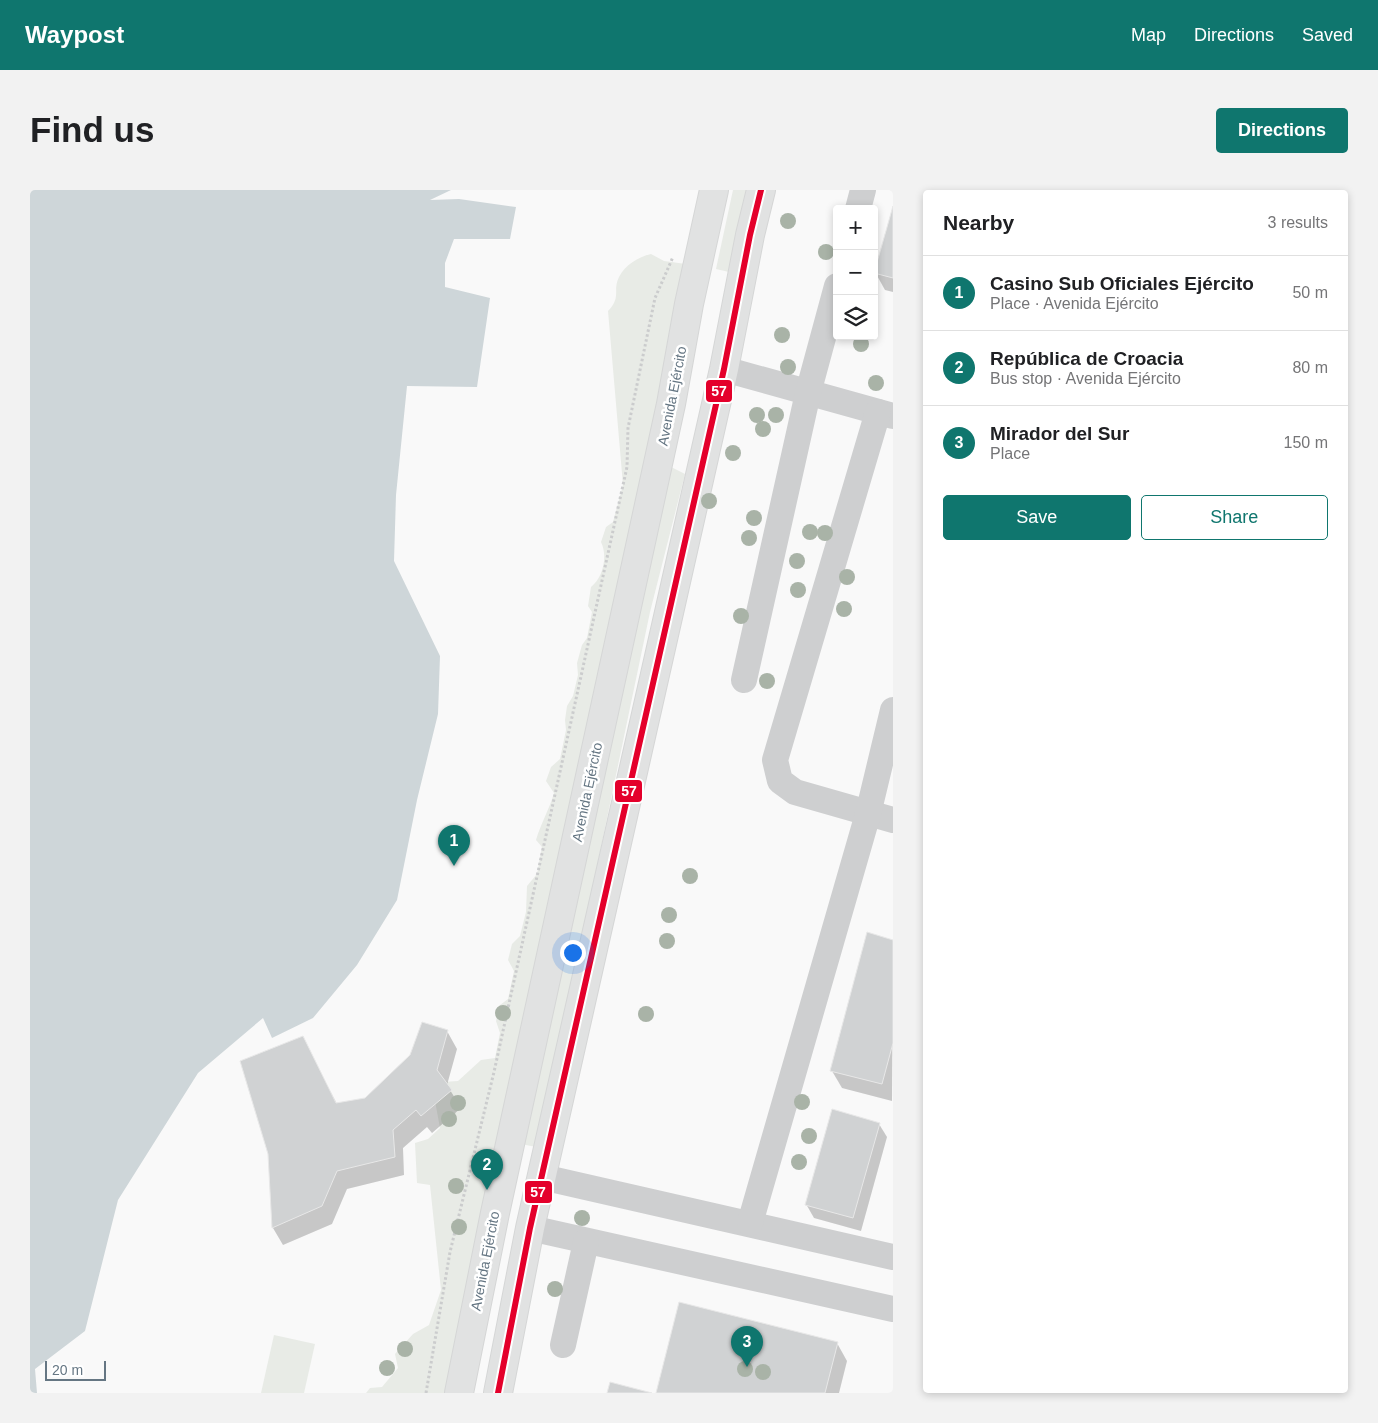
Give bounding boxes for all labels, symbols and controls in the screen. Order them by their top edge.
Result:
text: Waypost [25,21,124,48]
text: Map [1131,25,1166,45]
text: Directions [1194,25,1274,45]
text: Saved [1302,25,1353,45]
button: Directions [1216,108,1348,153]
text: Find us [30,110,154,149]
map controls [833,205,878,340]
button: + [833,205,878,250]
text: Nearby [943,211,1014,234]
text: 3 results [1268,214,1328,231]
button: − [833,250,878,295]
text: Casino Sub Oficiales Ejército [990,273,1254,294]
text: 1 [955,284,963,301]
text: 50 m [1292,284,1328,301]
button: layers [833,295,878,340]
text: Place · Avenida Ejército [990,295,1159,312]
street label: Avenida Ejército [655,345,690,447]
text: República de Croacia [990,348,1183,369]
text: 2 [955,359,963,376]
text: 80 m [1292,359,1328,376]
text: Bus stop · Avenida Ejército [990,370,1181,387]
line badge: 57 [705,379,733,403]
text: 57 [711,383,727,399]
text: Mirador del Sur [990,423,1129,444]
text: 3 [955,434,963,451]
text: 150 m [1284,434,1328,451]
text: Place [990,445,1030,462]
button: Save [943,495,1131,540]
button: Share [1141,495,1328,540]
street label: Avenida Ejército [569,741,605,843]
line badge: 57 [614,779,643,803]
text: 57 [621,783,637,799]
pin: 1 [438,825,470,866]
your location [560,940,586,966]
pin: 2 [471,1149,503,1190]
line badge: 57 [524,1180,553,1204]
text: 57 [530,1184,546,1200]
street label: Avenida Ejército [468,1210,503,1312]
pin: 3 [731,1326,763,1367]
scale bar [45,1358,106,1381]
text: 20 m [52,1362,83,1378]

